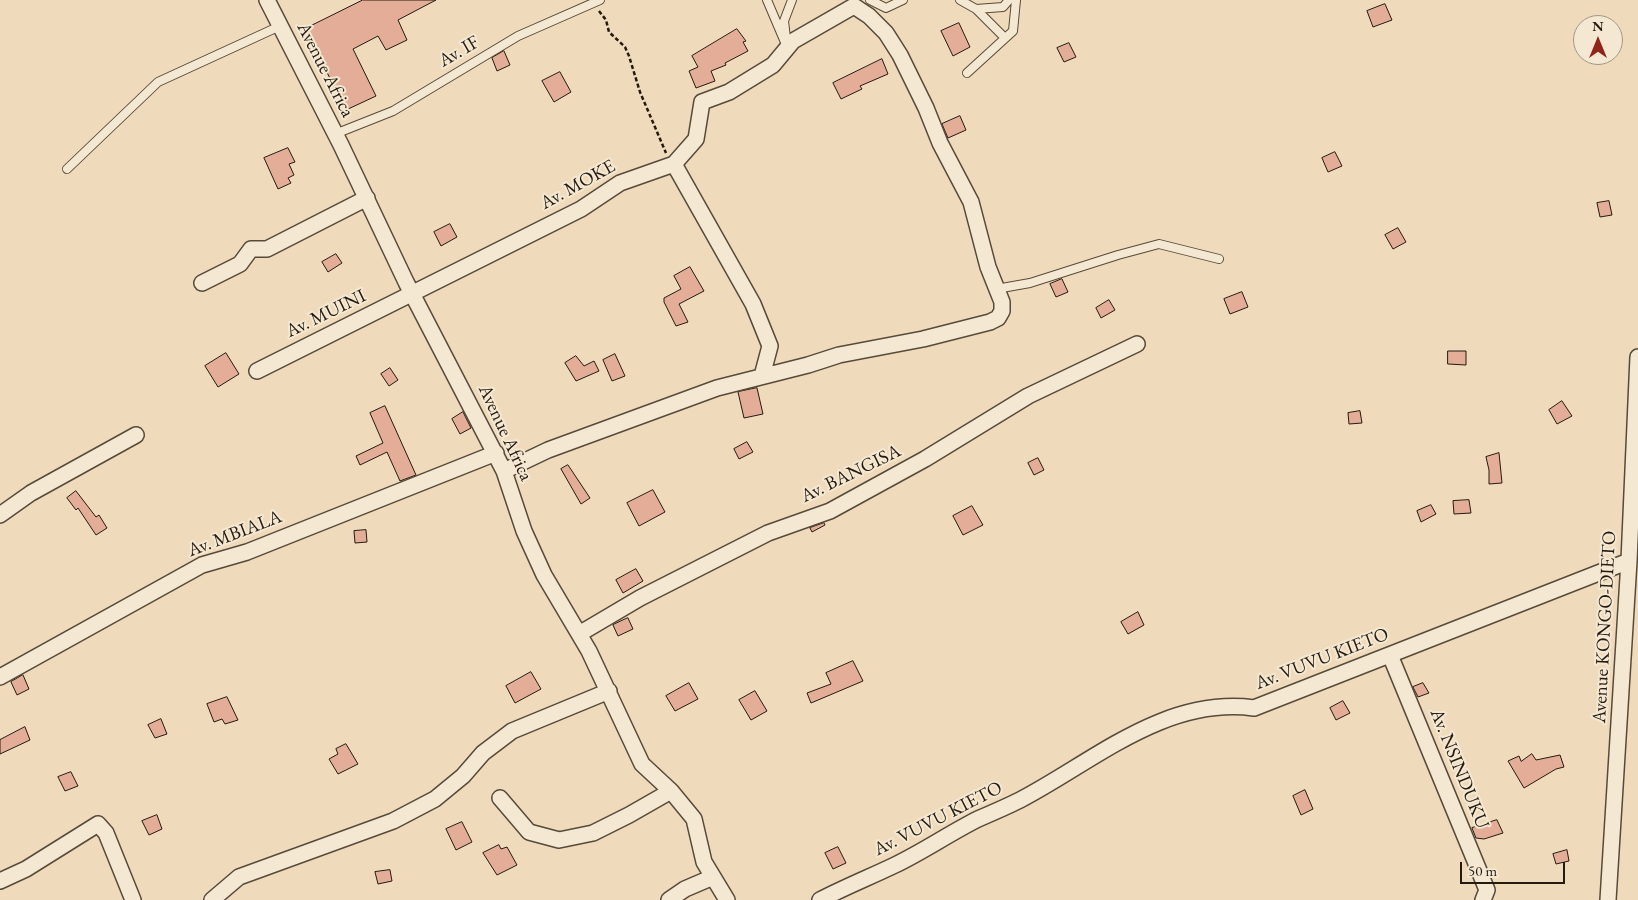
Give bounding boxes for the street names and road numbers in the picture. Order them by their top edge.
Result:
street label: Avenue Africa [291,19,359,121]
street label: Av. IF [435,31,483,73]
street label: Av. MOKE [537,155,619,215]
street label: Av. MUINI [282,285,370,343]
street label: Avenue Africa [473,381,537,485]
street label: Av. BANGISA [797,440,905,508]
street label: Av. MBIALA [185,506,285,562]
street label: Avenue KONGO-DIETO [1589,530,1621,724]
street label: Av. VUVU KIETO [1252,623,1392,695]
street label: Av. NSINDUKU [1425,706,1493,832]
street label: Av. VUVU KIETO [870,777,1006,861]

